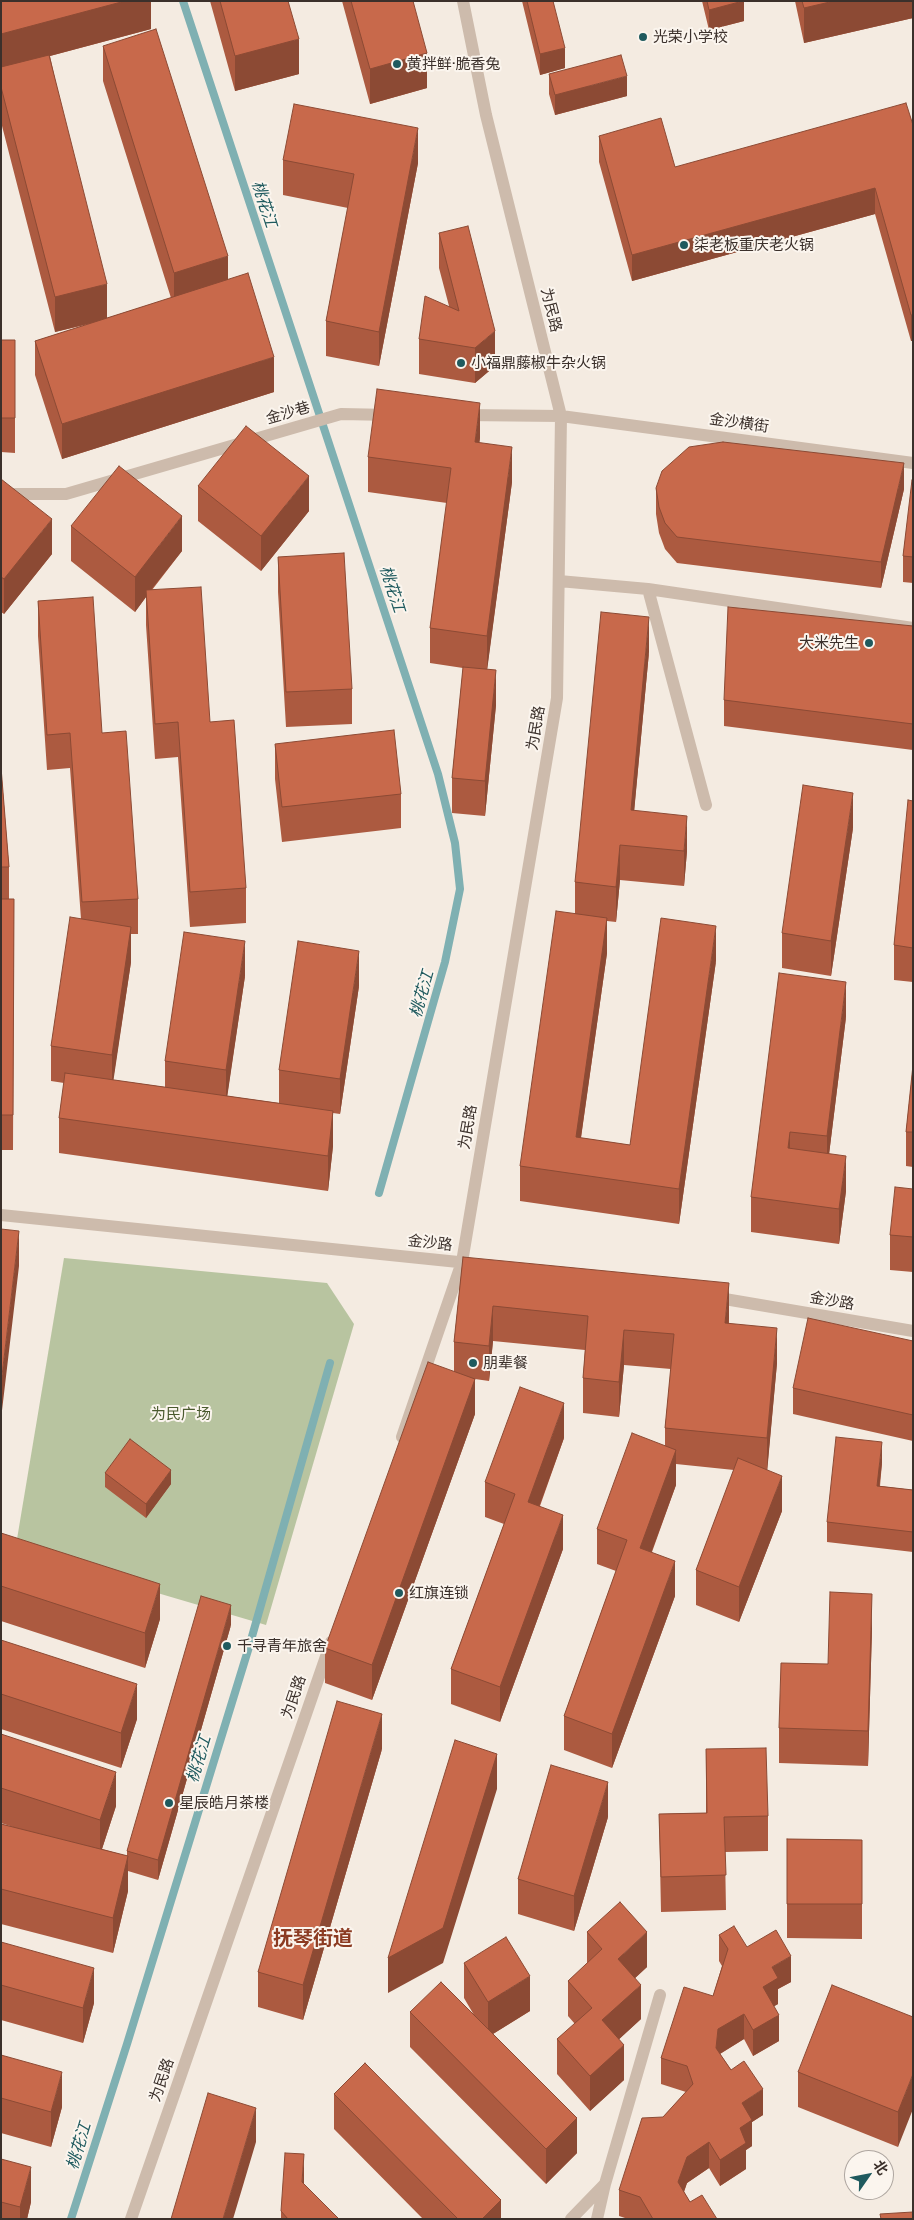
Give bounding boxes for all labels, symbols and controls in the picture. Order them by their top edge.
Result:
place label: 光荣小学校 [653,28,728,46]
marker: 光荣小学校 [637,31,649,43]
place label: 黄拌鲜·脆香兔 [407,55,500,73]
marker: 黄拌鲜·脆香兔 [391,58,403,70]
water label: 桃花江 [247,178,281,230]
place label: 柒老板重庆老火锅 [694,236,814,254]
marker: 柒老板重庆老火锅 [678,239,690,251]
street label: 为民路 [537,286,565,334]
place label: 小福鼎藤椒牛杂火锅 [471,354,606,372]
marker: 小福鼎藤椒牛杂火锅 [455,357,467,369]
street label: 金沙巷 [264,398,312,428]
street label: 金沙横街 [708,410,770,436]
water label: 桃花江 [375,563,409,615]
place label: 大米先生 [799,634,859,652]
marker: 大米先生 [863,637,875,649]
street label: 为民路 [523,704,549,752]
water label: 桃花江 [406,968,438,1020]
street label: 为民路 [455,1103,481,1151]
street label: 金沙路 [407,1232,453,1254]
street label: 金沙路 [808,1288,856,1314]
place label: 朋辈餐 [483,1354,528,1372]
marker: 朋辈餐 [467,1357,479,1369]
park label: 为民广场 [151,1405,211,1423]
place label: 红旗连锁 [409,1584,469,1602]
marker: 红旗连锁 [393,1587,405,1599]
place label: 千寻青年旅舍 [237,1637,327,1655]
marker: 千寻青年旅舍 [221,1640,233,1652]
street label: 为民路 [278,1673,310,1721]
water label: 桃花江 [183,1733,215,1785]
place label: 星辰皓月茶楼 [179,1794,269,1812]
marker: 星辰皓月茶楼 [163,1797,175,1809]
district label: 抚琴街道 [273,1927,353,1951]
street label: 为民路 [146,2056,178,2104]
water label: 桃花江 [63,2120,95,2172]
north arrow [844,2150,894,2200]
text: 北 [870,2157,891,2178]

